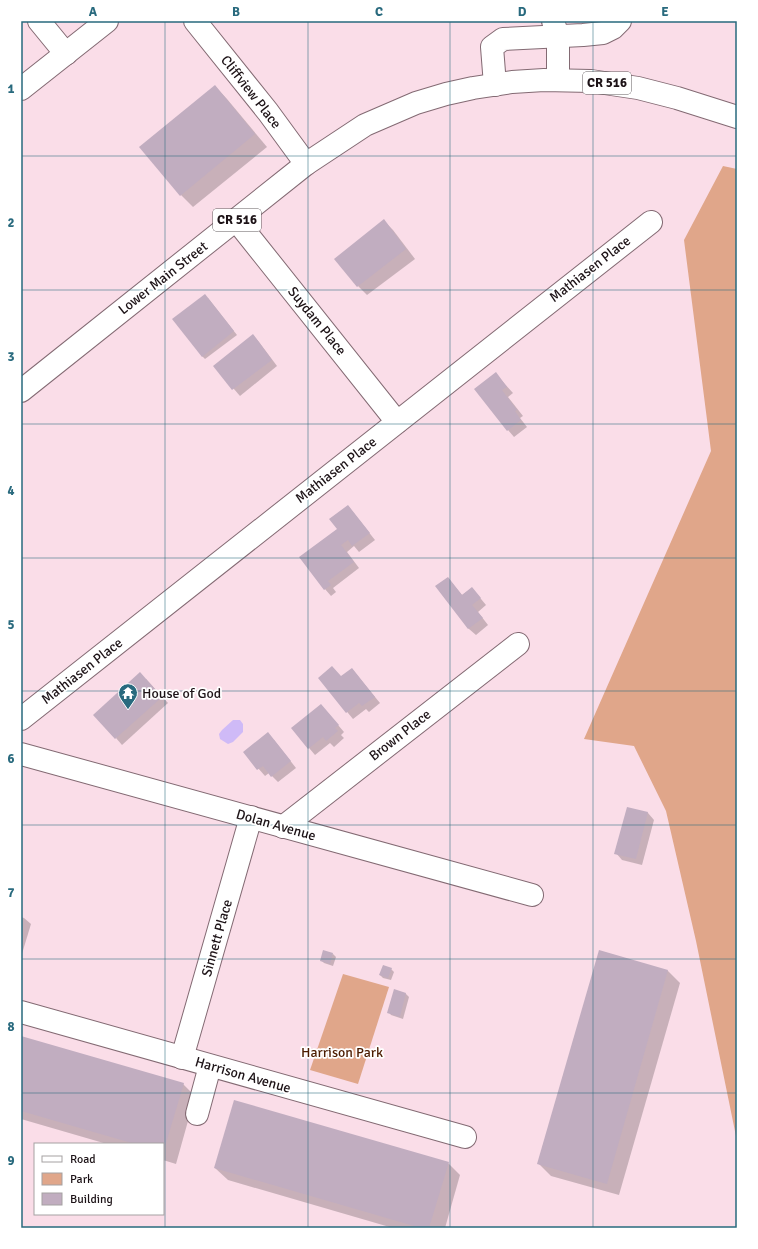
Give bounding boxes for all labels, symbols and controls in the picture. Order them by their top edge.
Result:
text: A [89,4,98,20]
text: B [232,4,240,20]
text: C [375,4,383,20]
text: D [518,4,527,20]
text: E [661,4,669,20]
street label: Cliffview Place [217,52,285,132]
road number: CR 516 [583,72,631,94]
text: 1 [7,81,15,97]
road number: CR 516 [213,209,261,231]
text: 2 [7,215,15,231]
street label: Mathiasen Place [546,232,634,306]
street label: Lower Main Street [115,238,211,318]
street label: Suydam Place [284,283,350,359]
text: 3 [7,349,15,365]
street label: Mathiasen Place [292,433,380,507]
text: 4 [7,483,15,499]
text: 5 [7,617,15,633]
street label: Mathiasen Place [38,634,126,708]
temple icon: House of God [117,682,139,710]
place label: House of God [142,685,221,702]
street label: Brown Place [366,706,434,764]
text: 6 [7,751,15,767]
street label: Dolan Avenue [234,806,318,844]
text: 7 [7,885,15,901]
street label: Sinnett Place [198,897,236,979]
text: 8 [7,1019,15,1035]
park label: Harrison Park [301,1044,383,1061]
street label: Harrison Avenue [193,1053,293,1097]
legend [34,1143,164,1215]
text: Road [70,1152,96,1167]
text: 9 [7,1153,15,1169]
text: Park [70,1172,93,1187]
text: Building [70,1192,113,1207]

